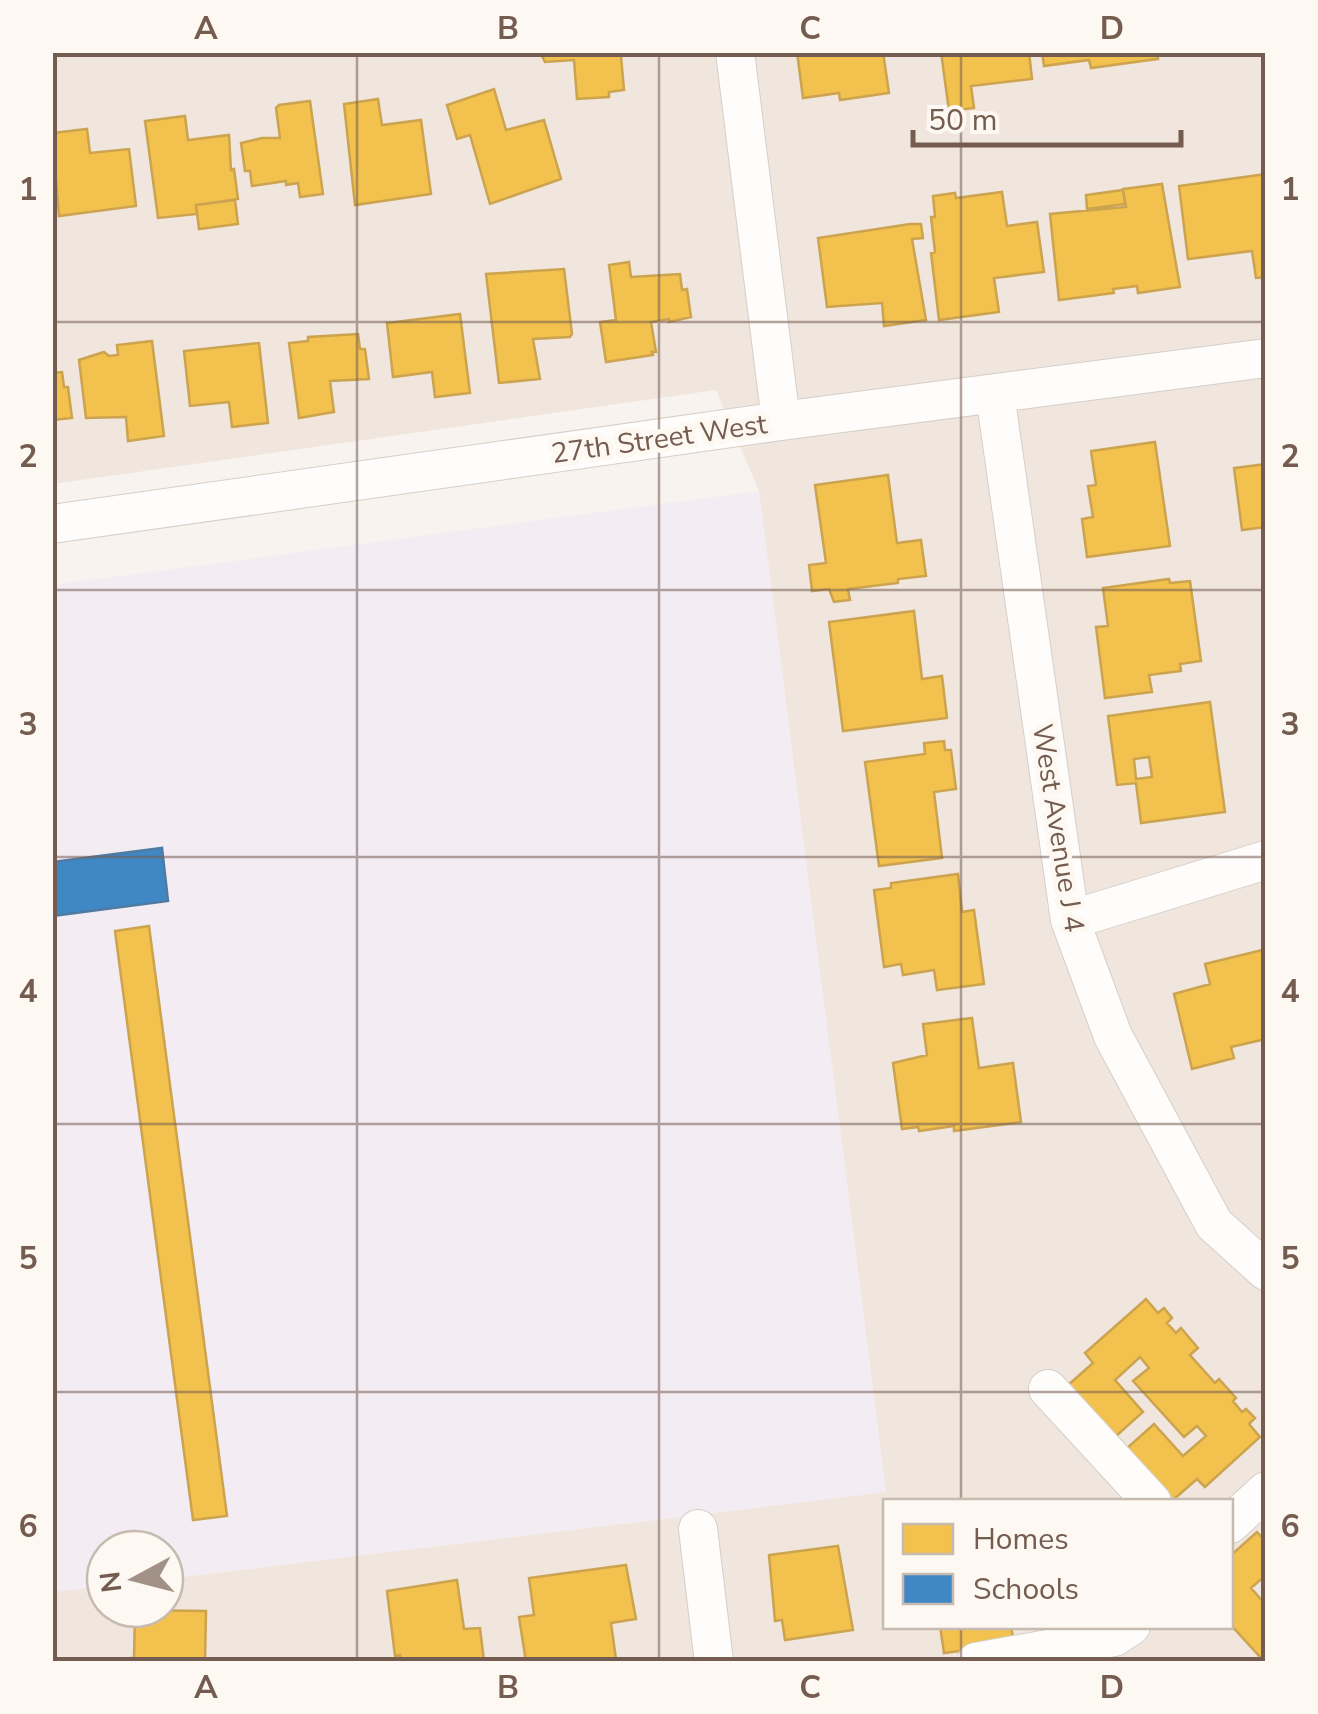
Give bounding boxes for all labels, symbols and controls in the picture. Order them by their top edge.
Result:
text: A [194,7,218,50]
text: B [497,7,519,50]
text: C [799,7,821,50]
text: D [1100,7,1124,50]
scale bar [913,85,1180,147]
text: 50 m [928,100,997,141]
text: 1 [18,168,38,211]
text: 1 [1280,168,1300,211]
street label: 27th Street West [549,405,770,473]
text: 2 [18,435,38,478]
text: 2 [1280,435,1300,478]
text: 3 [18,703,38,746]
text: 3 [1280,703,1300,746]
street label: West Avenue J 4 [1023,721,1093,935]
text: 4 [18,970,38,1013]
text: 4 [1280,970,1300,1013]
text: 5 [18,1237,38,1280]
text: 5 [1280,1237,1300,1280]
legend [883,1499,1233,1629]
text: 6 [18,1505,38,1548]
text: 6 [1280,1505,1300,1548]
text: Homes [973,1519,1069,1560]
north arrow [85,1529,185,1629]
text: N [91,1569,131,1595]
text: Schools [973,1569,1079,1610]
text: A [194,1666,218,1709]
text: B [497,1666,519,1709]
text: C [799,1666,821,1709]
text: D [1100,1666,1124,1709]

